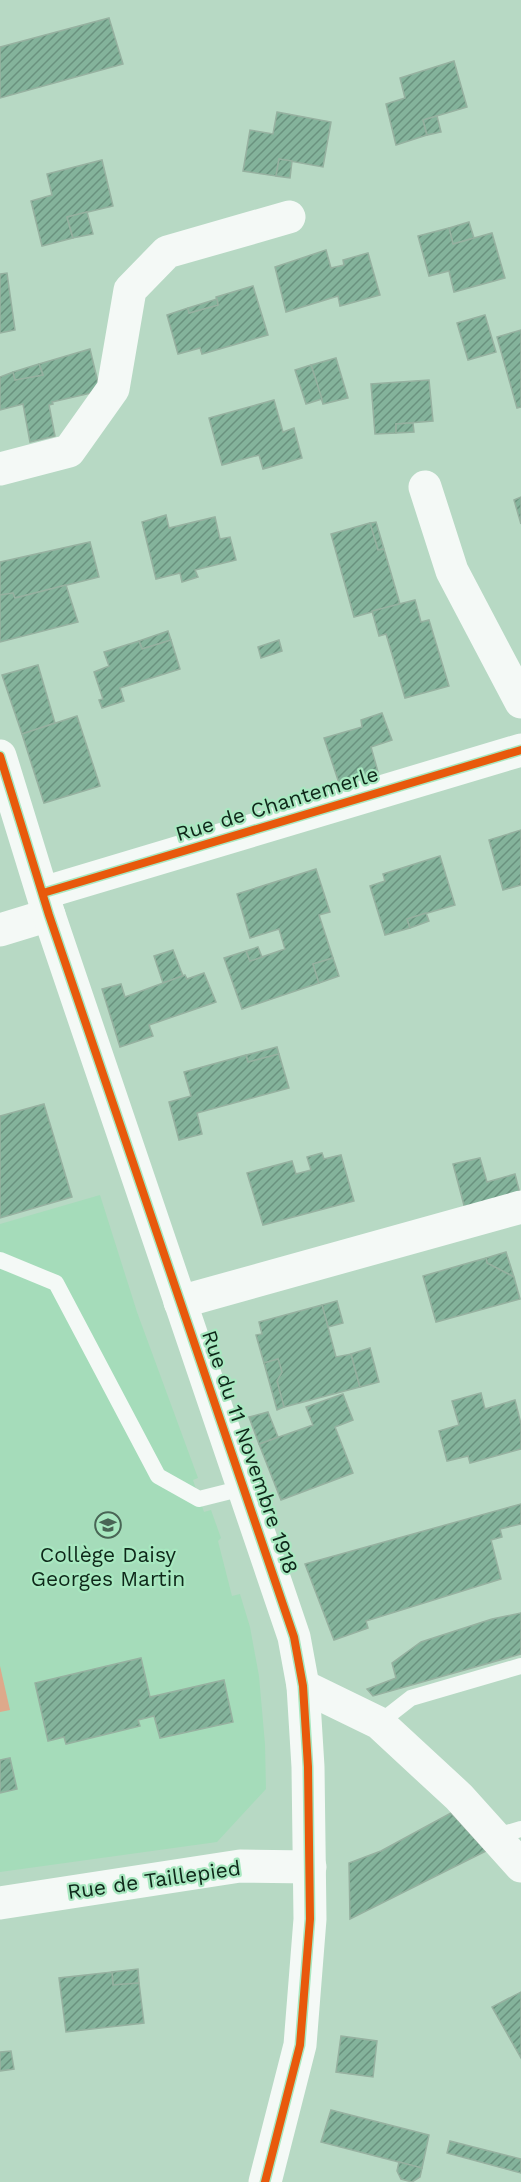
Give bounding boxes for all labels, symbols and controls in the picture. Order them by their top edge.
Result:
street label: Rue de Chantemerle [172,761,381,846]
street label: Rue du 11 Novembre 1918 [197,1327,304,1577]
school or university icon: Collège Daisy Georges Martin [93,1510,123,1540]
place label: Collège Daisy Georges Martin [31,1542,185,1591]
street label: Rue de Taillepied [66,1855,242,1904]

